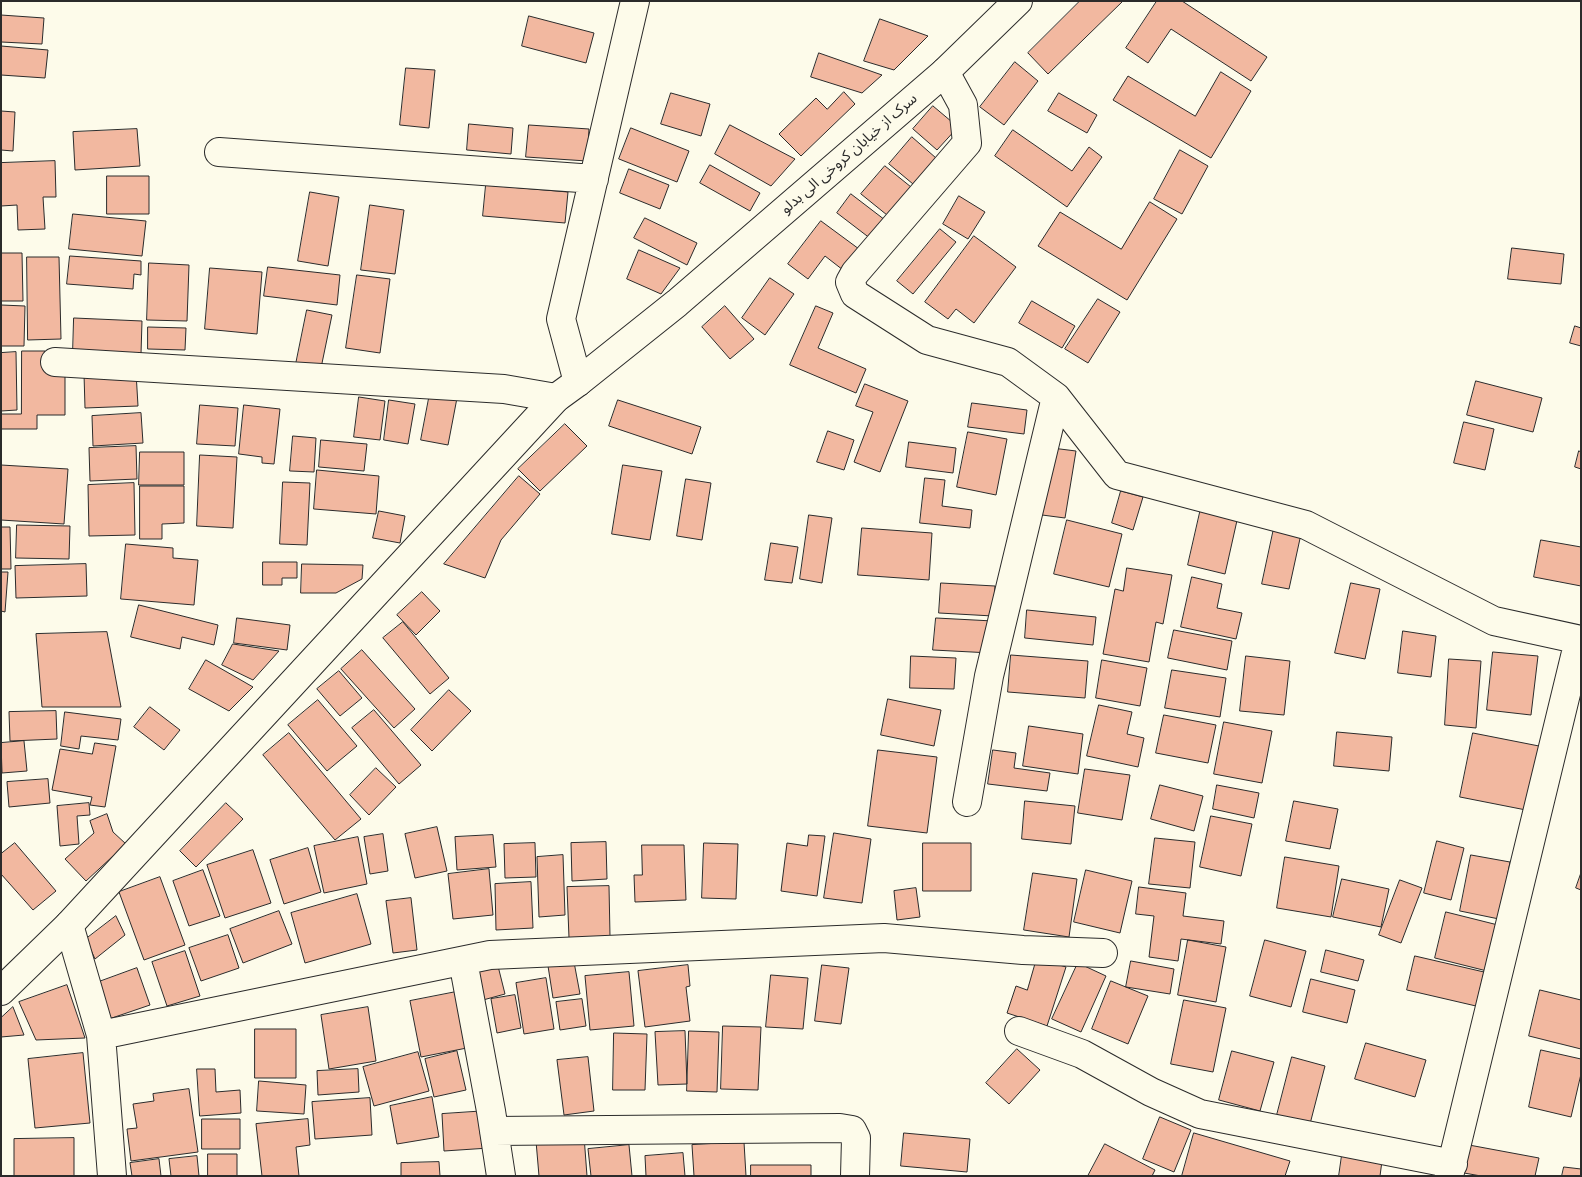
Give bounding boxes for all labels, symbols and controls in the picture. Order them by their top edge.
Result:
street label: سرک از خیابان کروخی الی بدلو [777,90,921,218]

